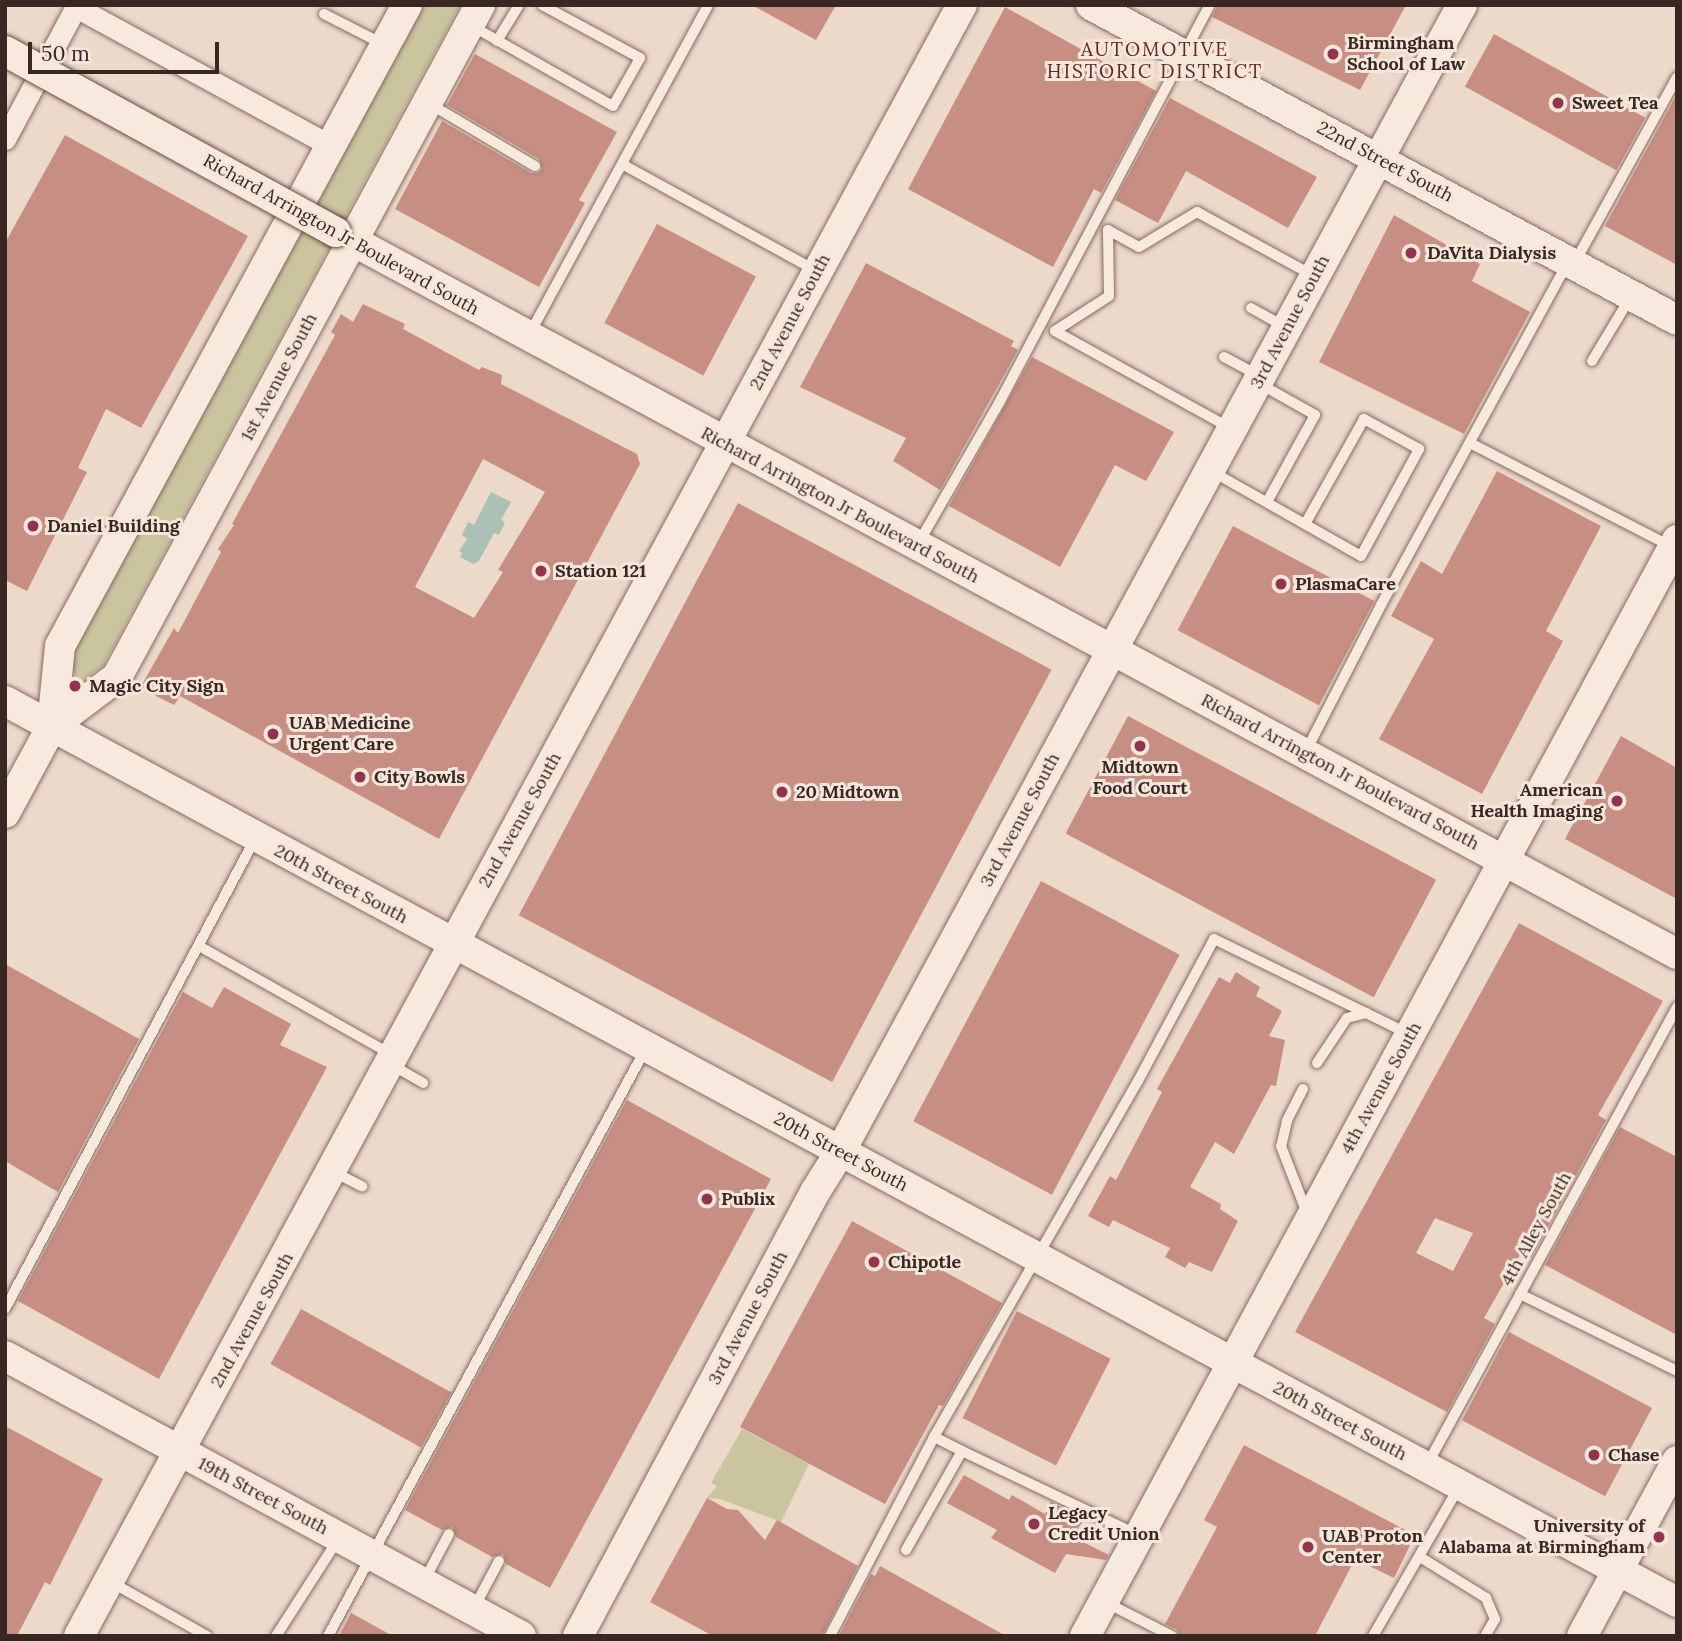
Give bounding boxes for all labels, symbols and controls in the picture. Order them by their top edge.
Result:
scale bar [32,28,222,72]
place label: Birmingham School of Law [1347,33,1465,76]
district label: AUTOMOTIVE HISTORIC DISTRICT [1049,39,1261,83]
text: 50 m [41,40,90,67]
marker: Birmingham School of Law [1325,46,1341,62]
place label: Sweet Tea [1572,92,1658,114]
marker: Sweet Tea [1550,95,1566,111]
street label: 22nd Street South [1313,117,1457,207]
street label: Richard Arrington Jr Boulevard South [199,150,483,320]
place label: DaVita Dialysis [1427,242,1556,264]
marker: DaVita Dialysis [1401,243,1421,263]
street label: 2nd Avenue South [745,250,835,394]
street label: 3rd Avenue South [1246,251,1334,393]
street label: 1st Avenue South [236,309,322,445]
street label: Richard Arrington Jr Boulevard South [697,422,983,588]
place label: Daniel Building [47,515,180,537]
marker: Daniel Building [25,518,41,534]
place label: Station 121 [555,560,646,582]
marker: Station 121 [533,563,549,579]
place label: PlasmaCare [1295,573,1396,595]
marker: PlasmaCare [1273,576,1289,592]
place label: Magic City Sign [89,675,224,697]
marker: Magic City Sign [67,678,83,694]
street label: Richard Arrington Jr Boulevard South [1197,689,1483,855]
place label: UAB Medicine Urgent Care [289,713,410,756]
marker: UAB Medicine Urgent Care [263,724,283,744]
marker: Midtown Food Court [1132,738,1148,754]
street label: 2nd Avenue South [474,749,566,891]
street label: 3rd Avenue South [976,749,1064,891]
place label: Midtown Food Court [1092,757,1188,800]
place label: City Bowls [374,766,465,788]
marker: City Bowls [352,769,368,785]
place label: American Health Imaging [1470,780,1603,822]
place label: 20 Midtown [796,781,899,803]
marker: 20 Midtown [774,784,790,800]
marker: American Health Imaging [1609,793,1625,809]
street label: 20th Street South [270,840,412,928]
street label: 4th Avenue South [1336,1018,1426,1158]
street label: 20th Street South [770,1108,912,1196]
street label: 4th Alley South [1496,1168,1576,1290]
place label: Publix [721,1188,775,1210]
marker: Publix [699,1191,715,1207]
street label: 3rd Avenue South [704,1247,792,1389]
street label: 2nd Avenue South [206,1249,298,1391]
place label: Chipotle [888,1251,961,1273]
marker: Chipotle [866,1254,882,1270]
street label: 20th Street South [1269,1377,1411,1465]
place label: Chase [1608,1444,1659,1466]
marker: Chase [1586,1447,1602,1463]
street label: 19th Street South [194,1453,332,1539]
place label: Legacy Credit Union [1048,1503,1159,1546]
marker: Legacy Credit Union [1026,1516,1042,1532]
place label: University of Alabama at Birmingham [1439,1516,1645,1558]
place label: UAB Proton Center [1322,1526,1423,1568]
marker: University of Alabama at Birmingham [1651,1529,1667,1545]
marker: UAB Proton Center [1300,1539,1316,1555]

